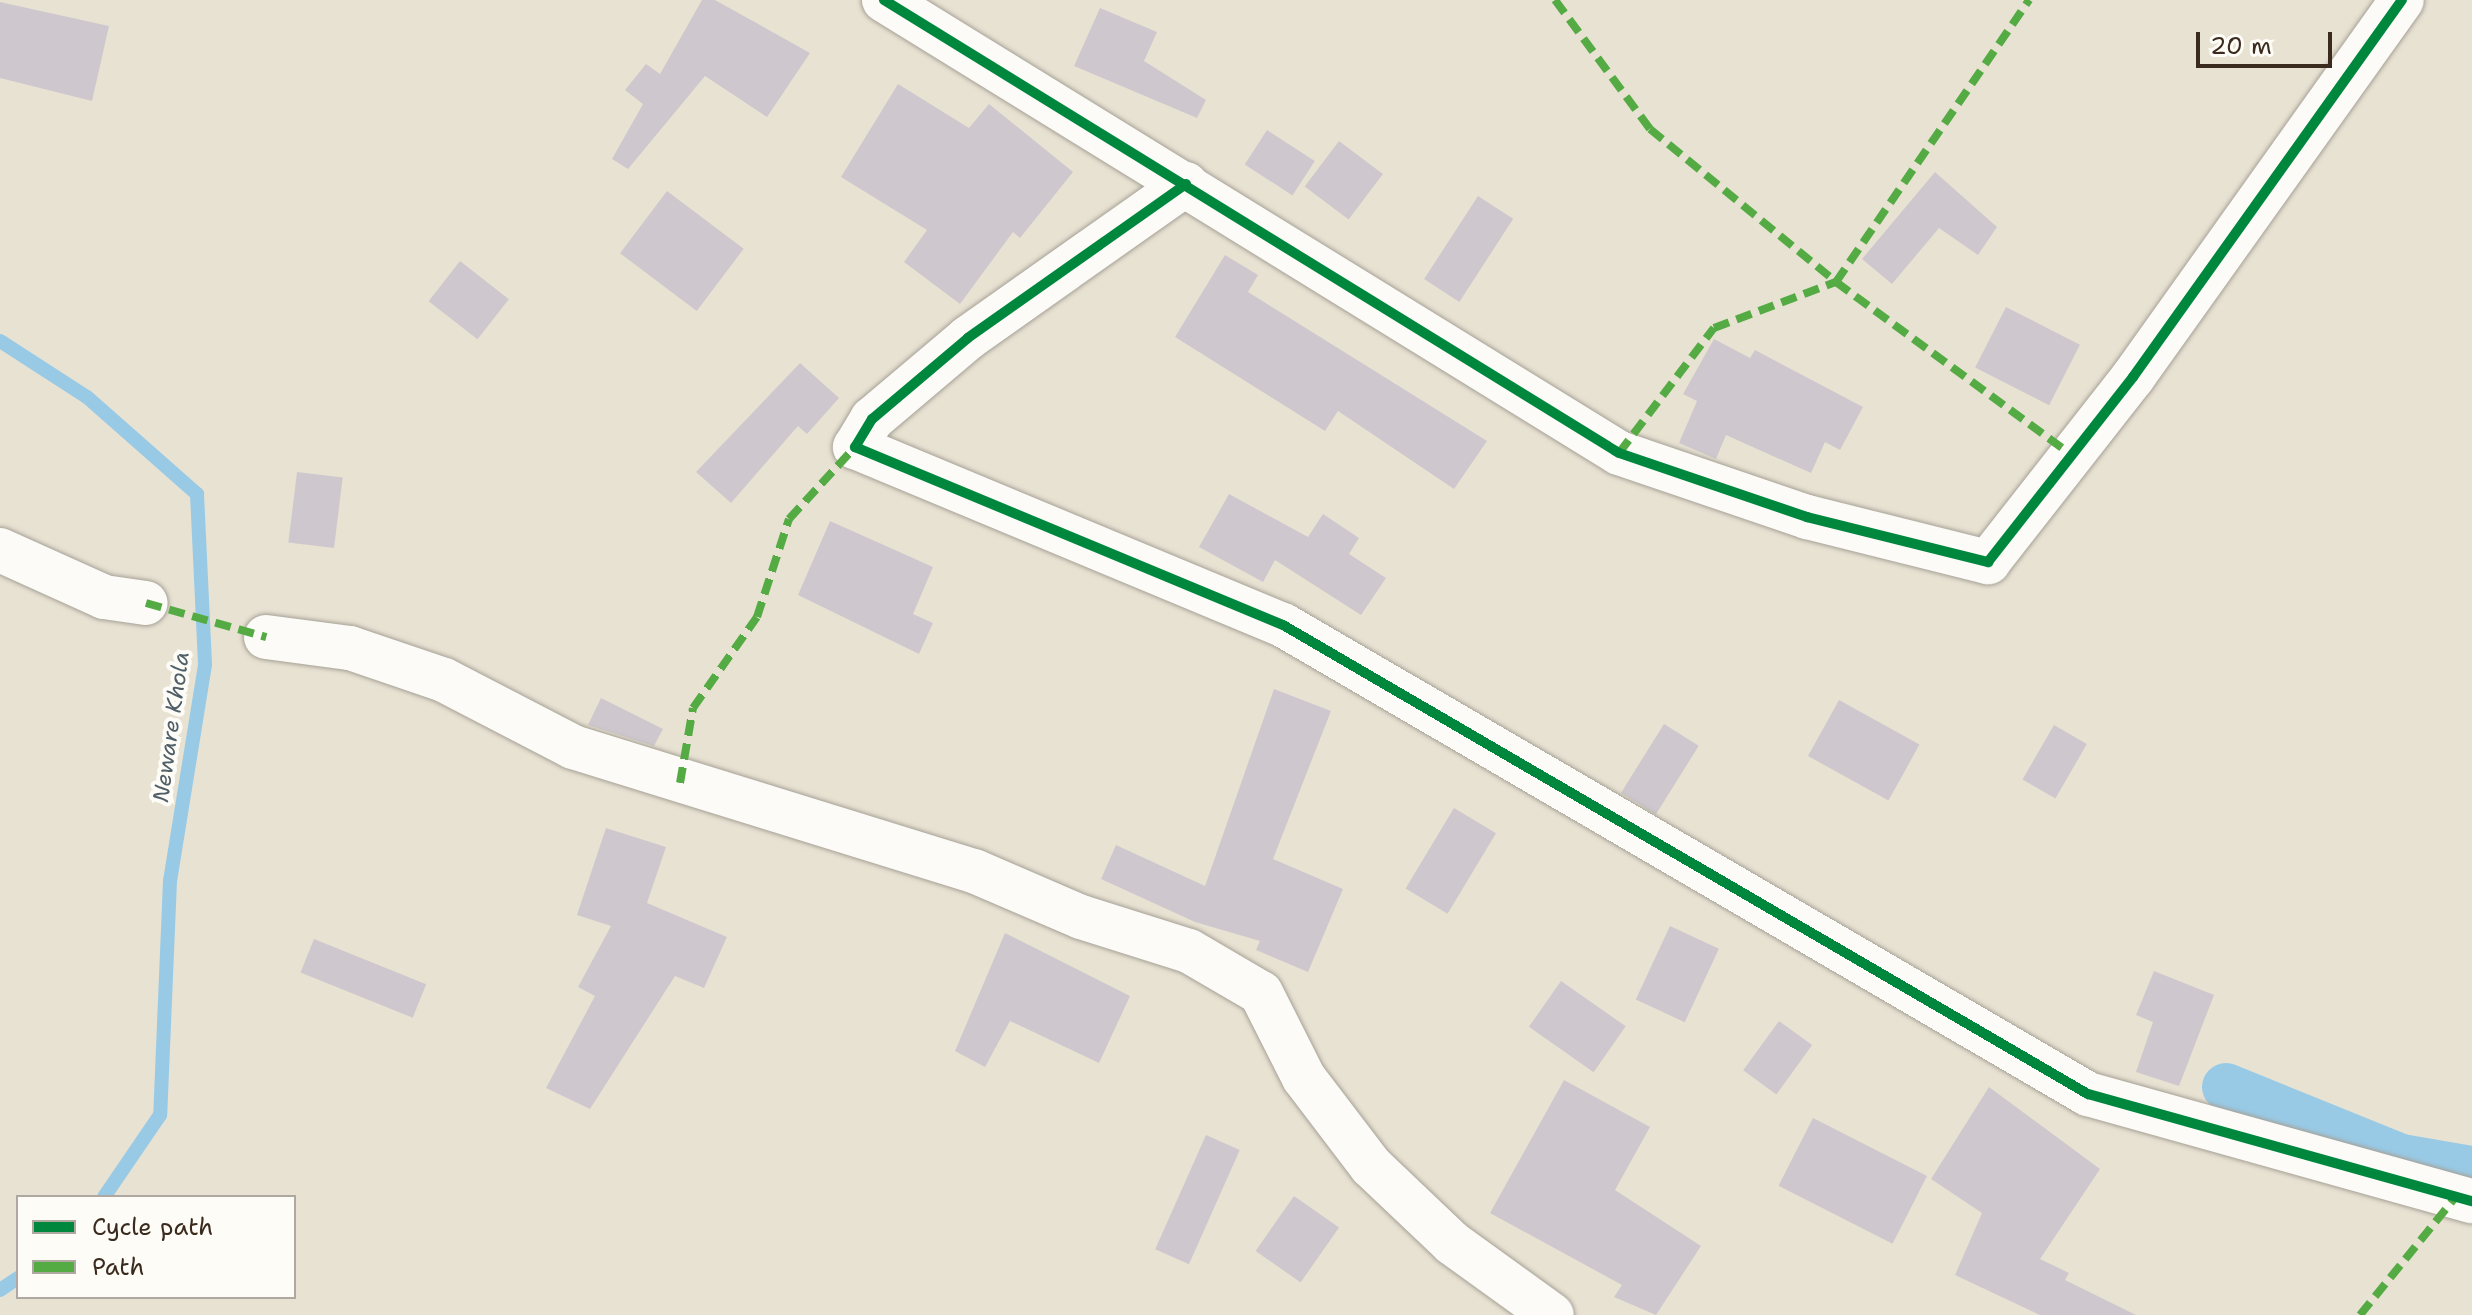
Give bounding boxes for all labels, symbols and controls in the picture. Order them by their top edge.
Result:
scale bar [2200,16,2336,66]
text: 20 m [2210,30,2272,62]
water label: Neware Khola [147,650,195,804]
legend [16,1195,296,1299]
text: Cycle path [92,1211,213,1243]
text: Path [92,1251,144,1283]

